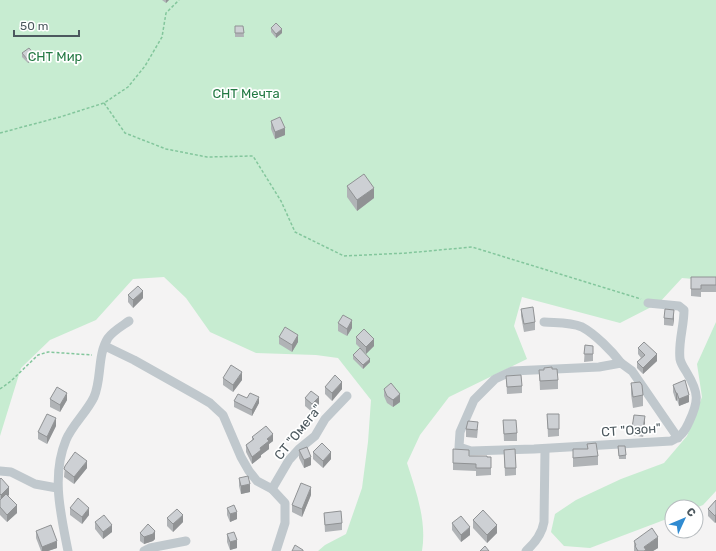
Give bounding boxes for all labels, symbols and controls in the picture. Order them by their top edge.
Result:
scale bar [14,12,79,38]
text: 50 m [20,19,48,33]
park label: СНТ Мир [28,49,83,64]
park label: СНТ Мечта [212,86,280,101]
street label: СТ "Омега" [271,401,325,463]
street label: СТ "Озон" [601,420,662,440]
north arrow [664,499,704,539]
text: С [683,505,698,520]

